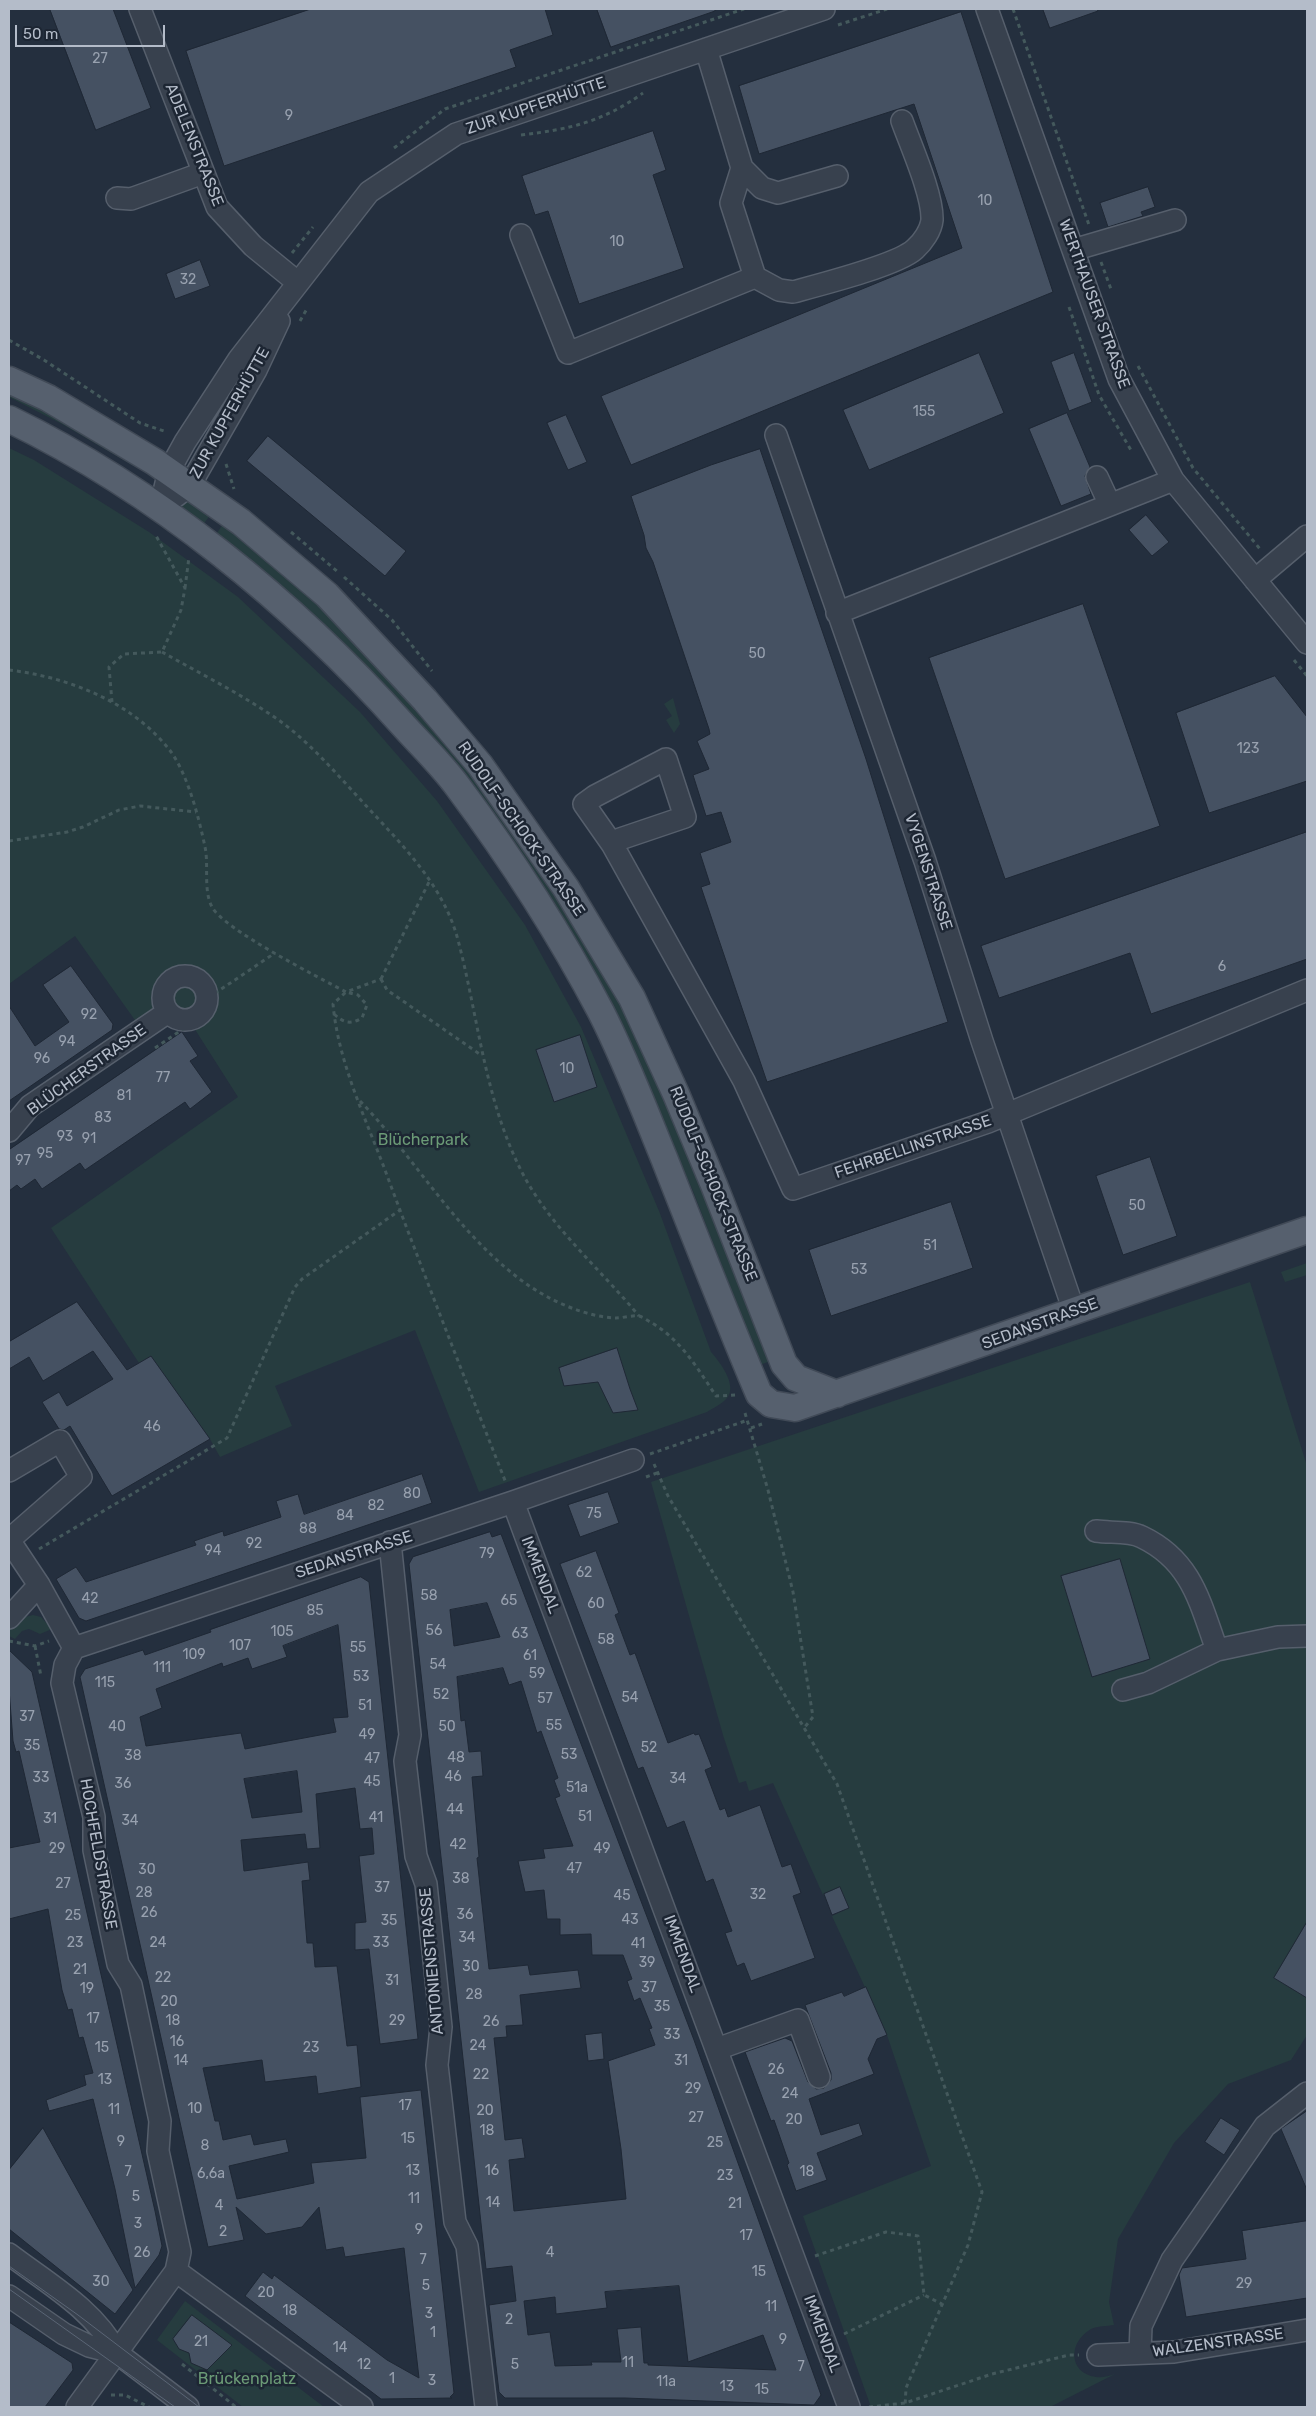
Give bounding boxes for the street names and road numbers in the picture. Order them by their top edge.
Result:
street label: ZUR KUPFERHÜTTE [464,73,608,139]
street label: ADELENSTRASSE [161,81,227,209]
street label: WERTHAUSER STRASSE [1054,217,1134,391]
street label: ZUR KUPFERHÜTTE [186,344,274,482]
street label: RUDOLF-SCHOCK-STRASSE [453,738,589,920]
street label: VYGENSTRASSE [900,811,956,933]
street label: BLÜCHERSTRASSE [24,1020,150,1120]
street label: RUDOLF-SCHOCK-STRASSE [665,1084,761,1284]
street label: FEHRBELLINSTRASSE [832,1111,994,1183]
street label: SEDANSTRASSE [979,1294,1101,1354]
street label: SEDANSTRASSE [293,1527,415,1583]
street label: IMMENDAL [516,1534,564,1616]
street label: HOCHFELDSTRASSE [75,1777,121,1931]
street label: ANTONIENSTRASSE [416,1887,448,2035]
street label: IMMENDAL [659,1913,705,1995]
street label: IMMENDAL [799,2293,845,2375]
street label: WALZENSTRASSE [1151,2324,1285,2362]

